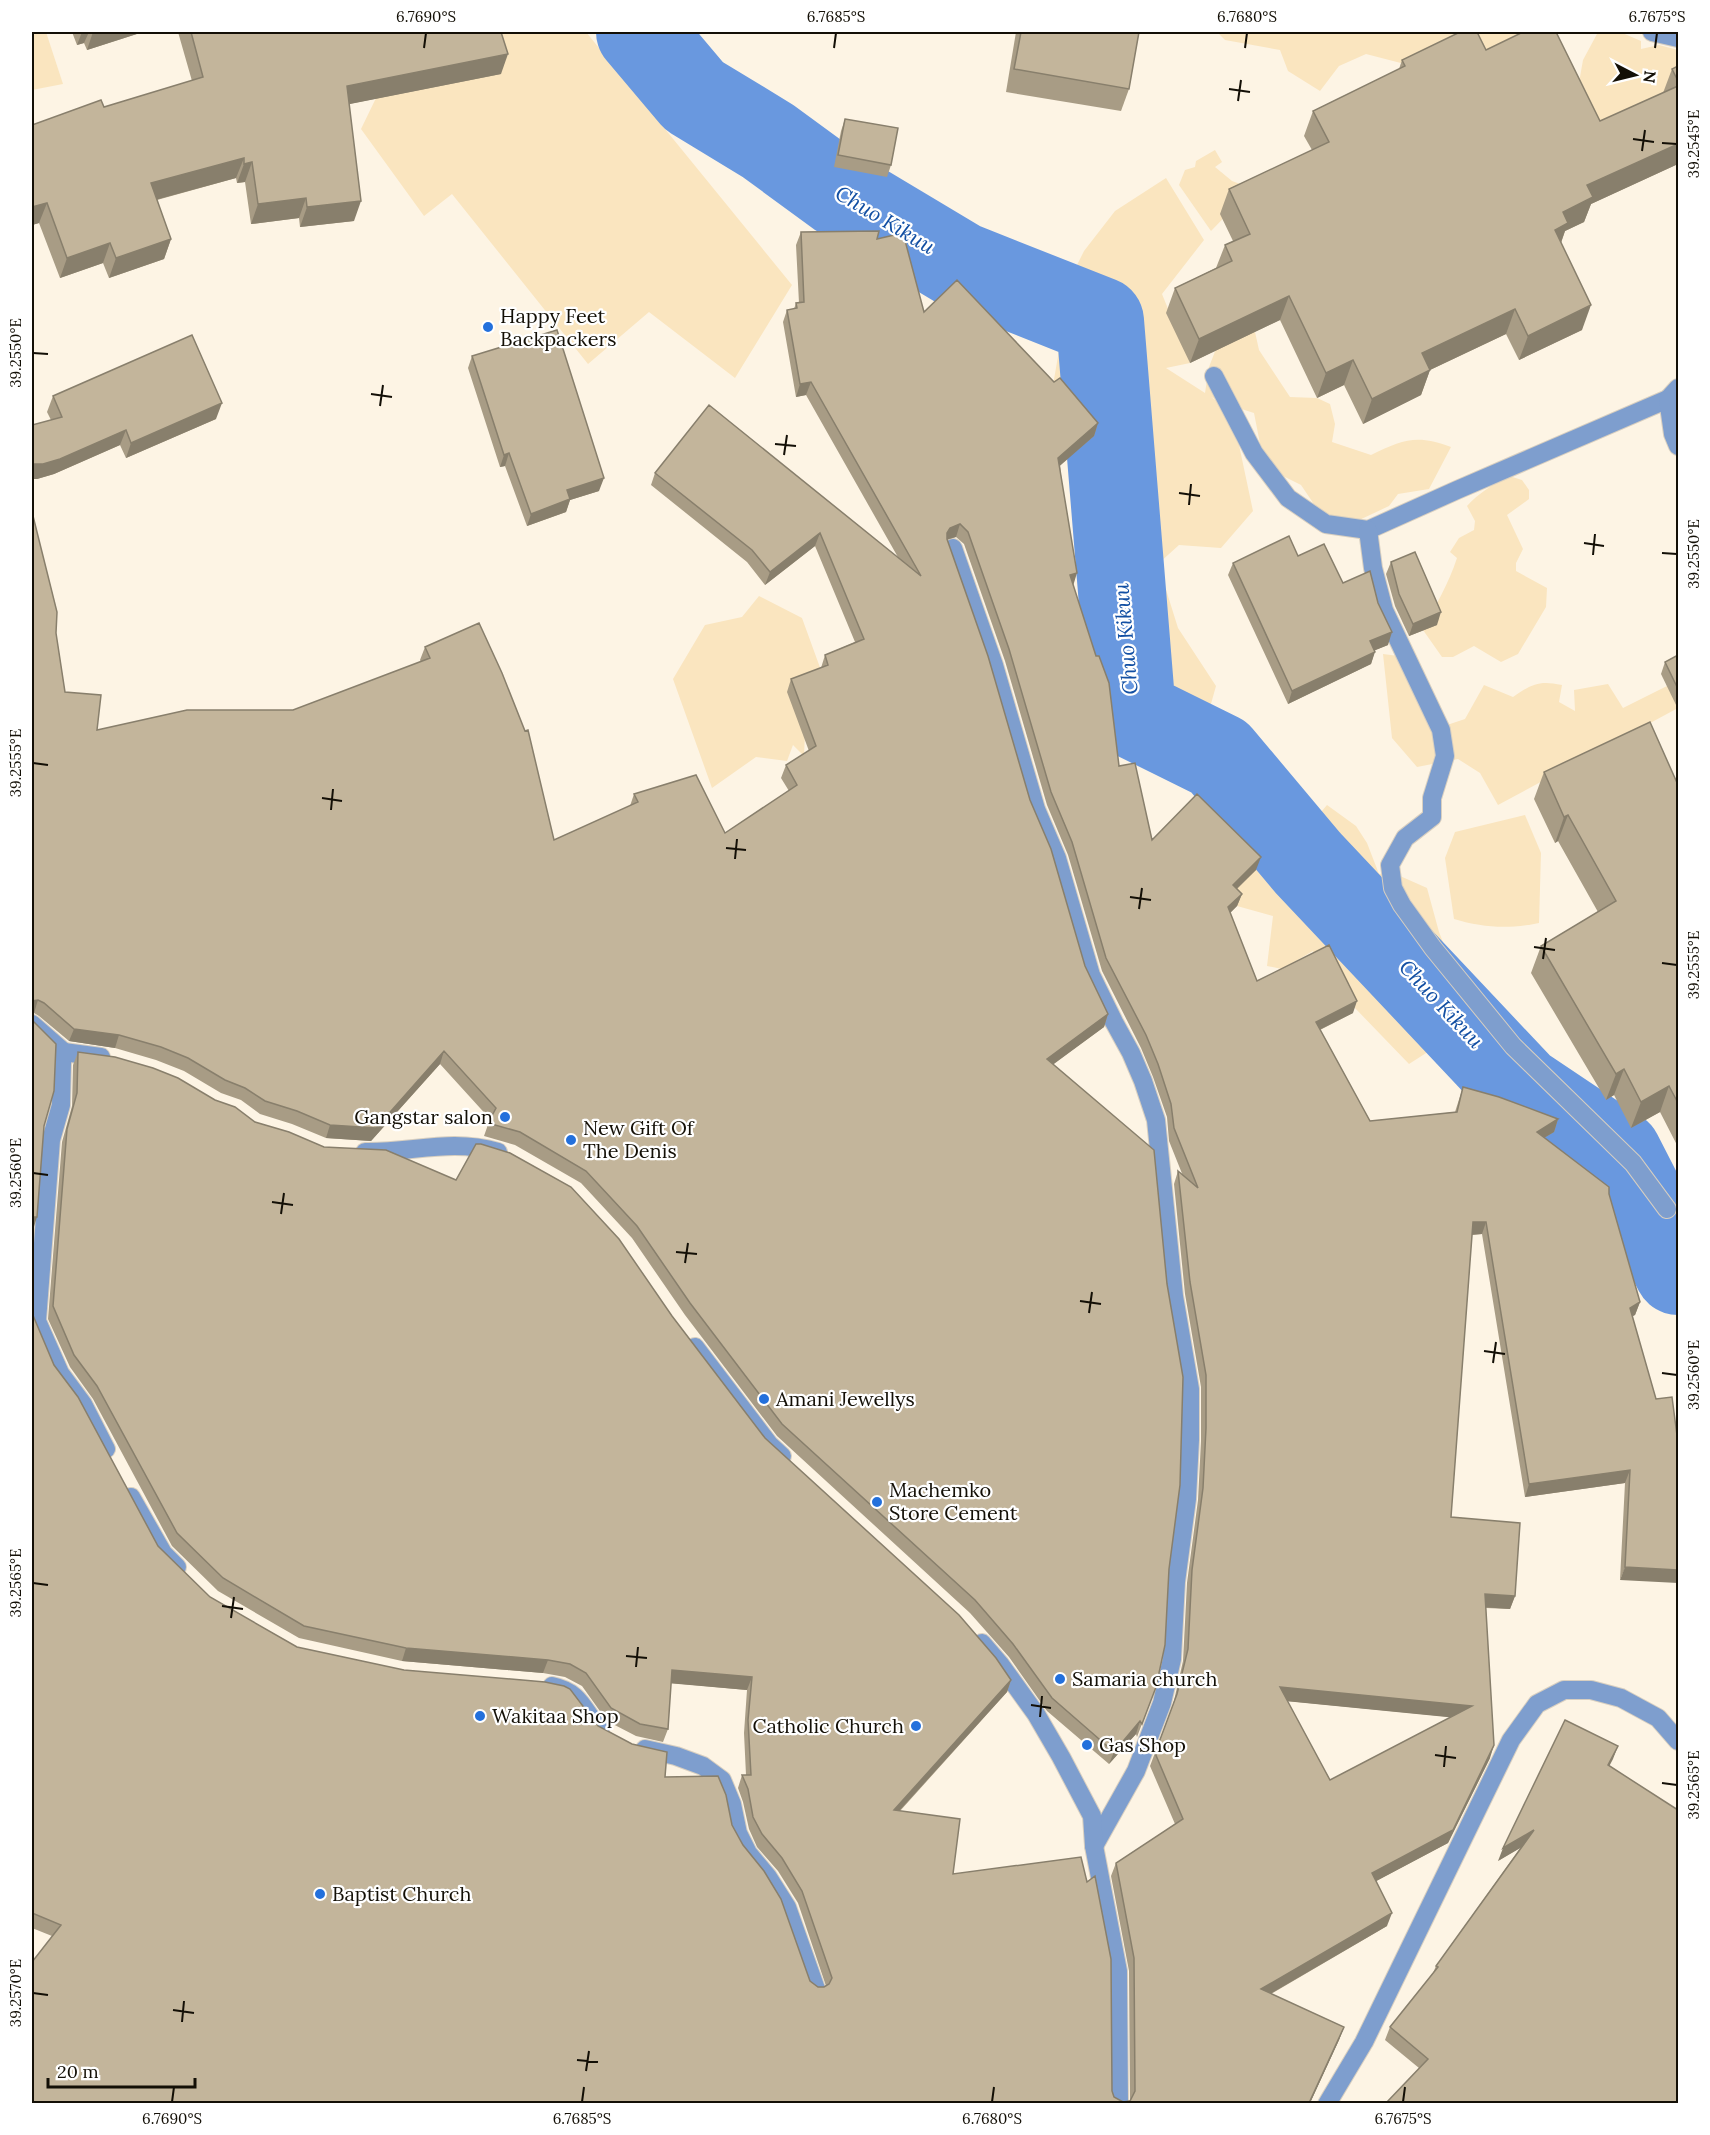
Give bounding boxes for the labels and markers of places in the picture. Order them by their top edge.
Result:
place label: Happy Feet Backpackers [500,303,616,351]
marker: Happy Feet Backpackers [481,320,495,334]
place label: Gangstar salon [354,1104,493,1129]
marker: Gangstar salon [498,1110,512,1124]
place label: New Gift Of The Denis [583,1115,695,1163]
marker: New Gift Of The Denis [564,1133,578,1147]
place label: Amani Jewellys [775,1386,915,1411]
marker: Amani Jewellys [757,1392,771,1406]
place label: Machemko Store Cement [889,1477,1018,1525]
marker: Machemko Store Cement [870,1495,884,1509]
place label: Samaria church [1072,1666,1217,1691]
marker: Samaria church [1053,1672,1067,1686]
place label: Wakitaa Shop [492,1703,619,1728]
marker: Wakitaa Shop [473,1709,487,1723]
place label: Catholic Church [752,1713,904,1738]
marker: Catholic Church [909,1719,923,1733]
place label: Gas Shop [1099,1732,1186,1757]
marker: Gas Shop [1080,1738,1094,1752]
place label: Baptist Church [332,1881,471,1906]
marker: Baptist Church [313,1887,327,1901]

